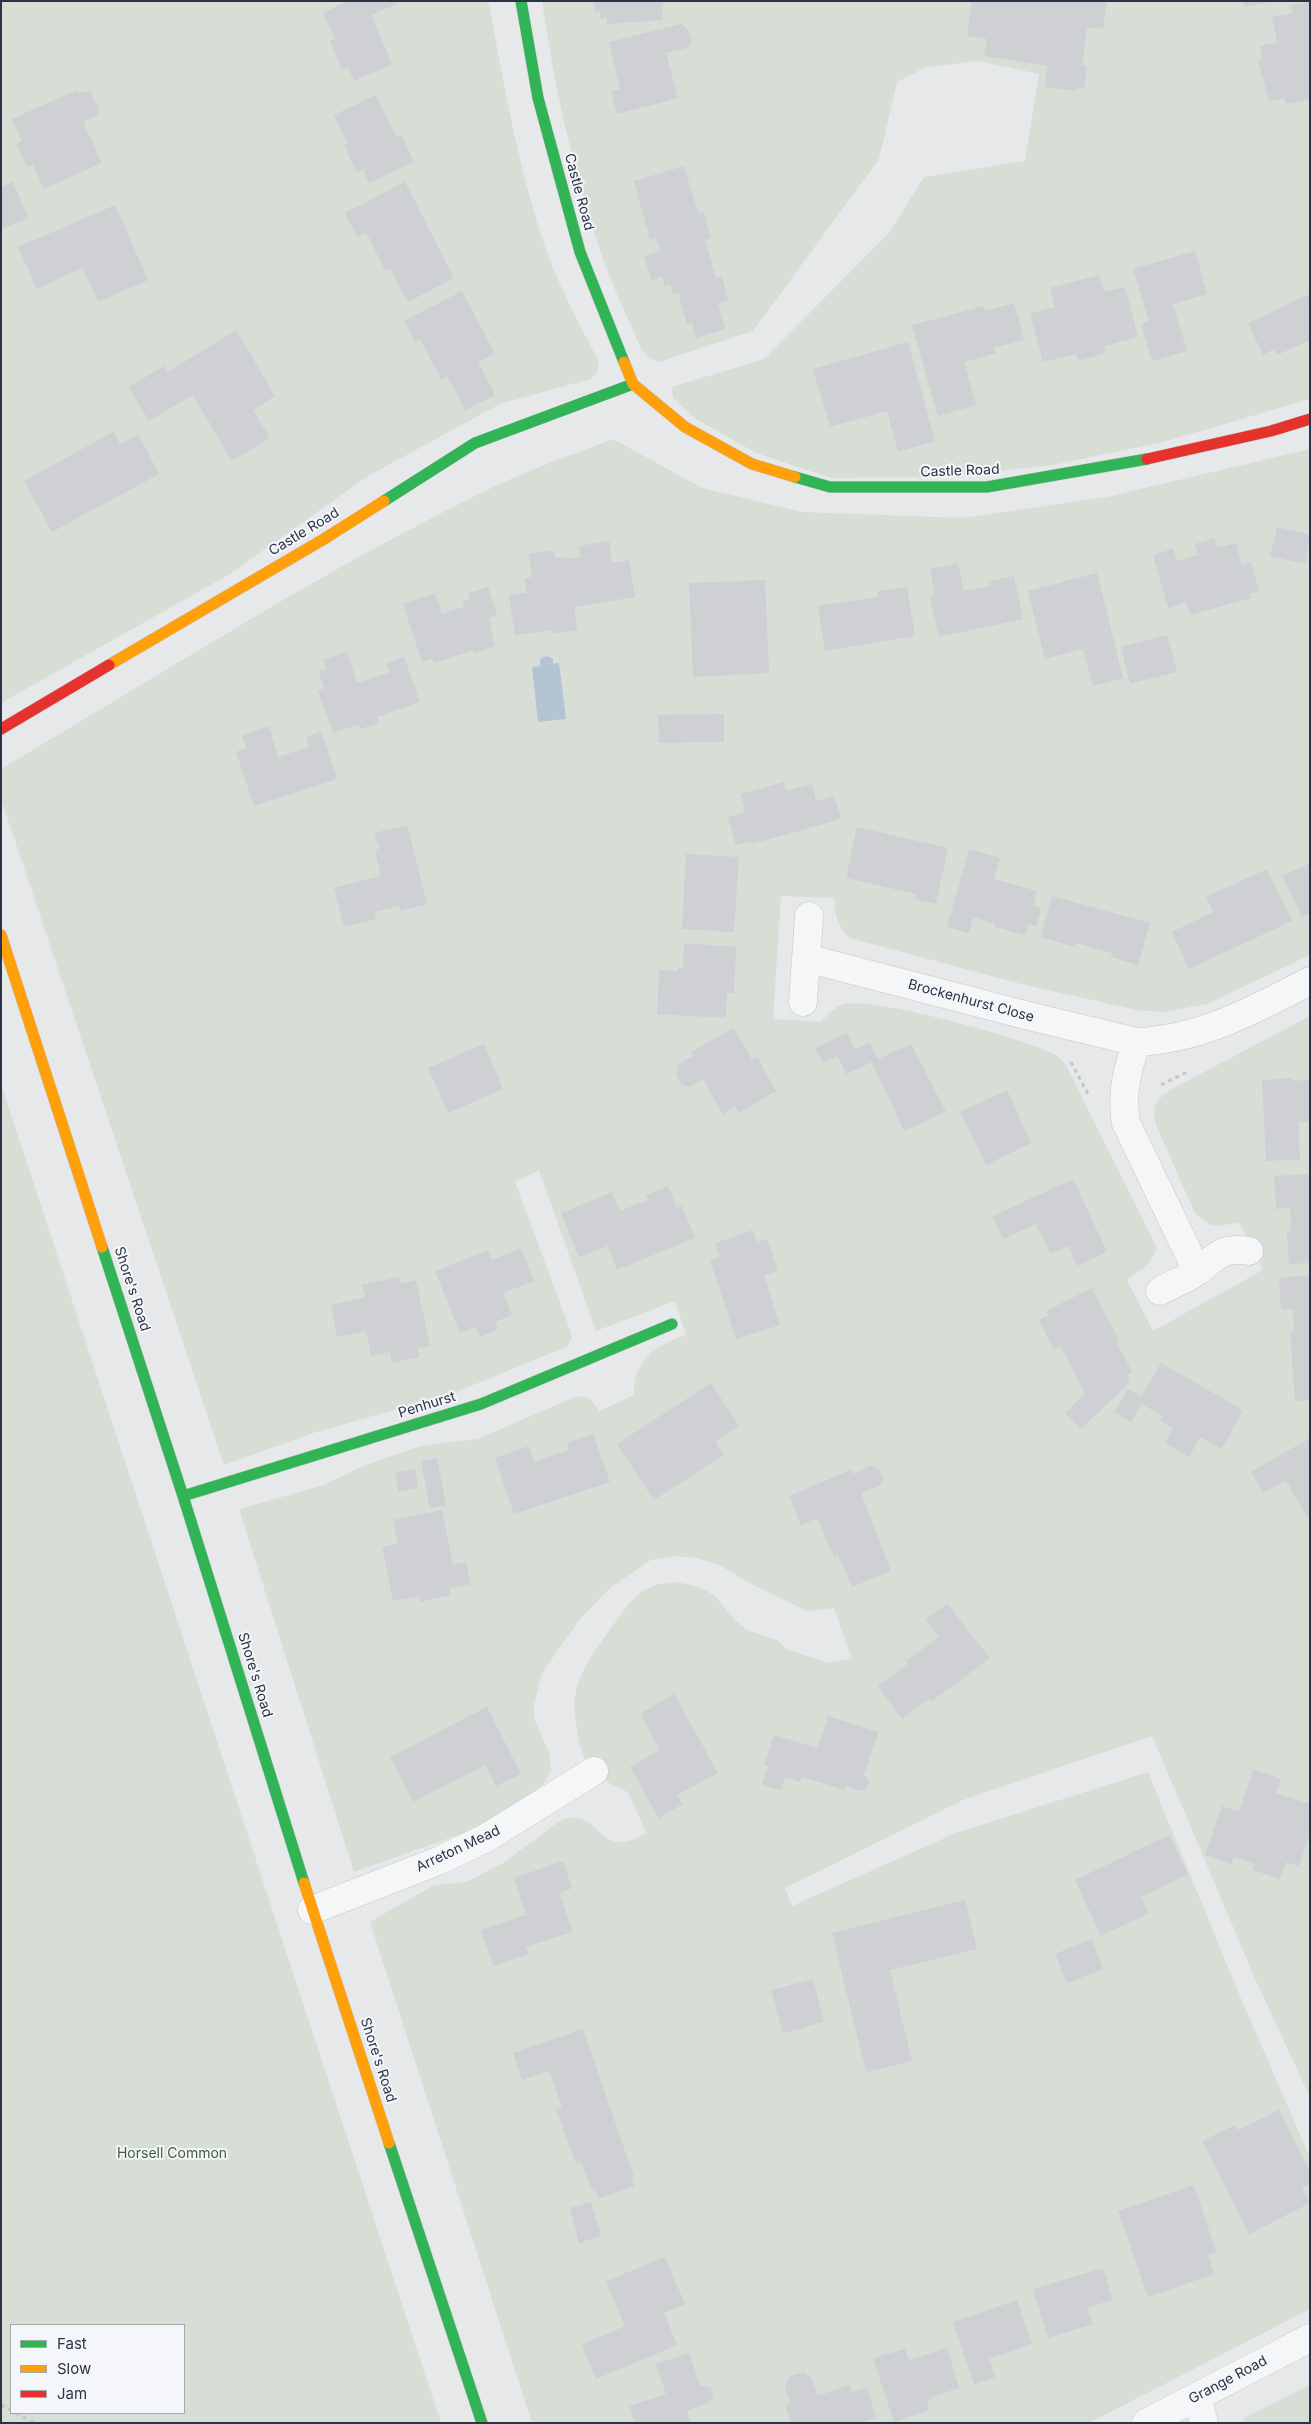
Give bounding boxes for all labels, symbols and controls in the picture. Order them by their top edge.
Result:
street label: Castle Road [561,152,597,232]
street label: Castle Road [920,461,1000,481]
street label: Castle Road [266,504,342,560]
street label: Brockenhurst Close [906,976,1036,1026]
street label: Shore's Road [110,1245,154,1333]
street label: Penhurst [396,1388,458,1422]
street label: Shore's Road [234,1630,276,1720]
street label: Arreton Mead [413,1822,503,1876]
street label: Shore's Road [356,2016,400,2104]
park label: Horsell Common [117,2146,227,2162]
legend [10,2324,185,2414]
text: Fast [57,2334,87,2353]
street label: Grange Road [1186,2352,1270,2408]
text: Slow [57,2359,91,2378]
text: Jam [57,2384,87,2403]

